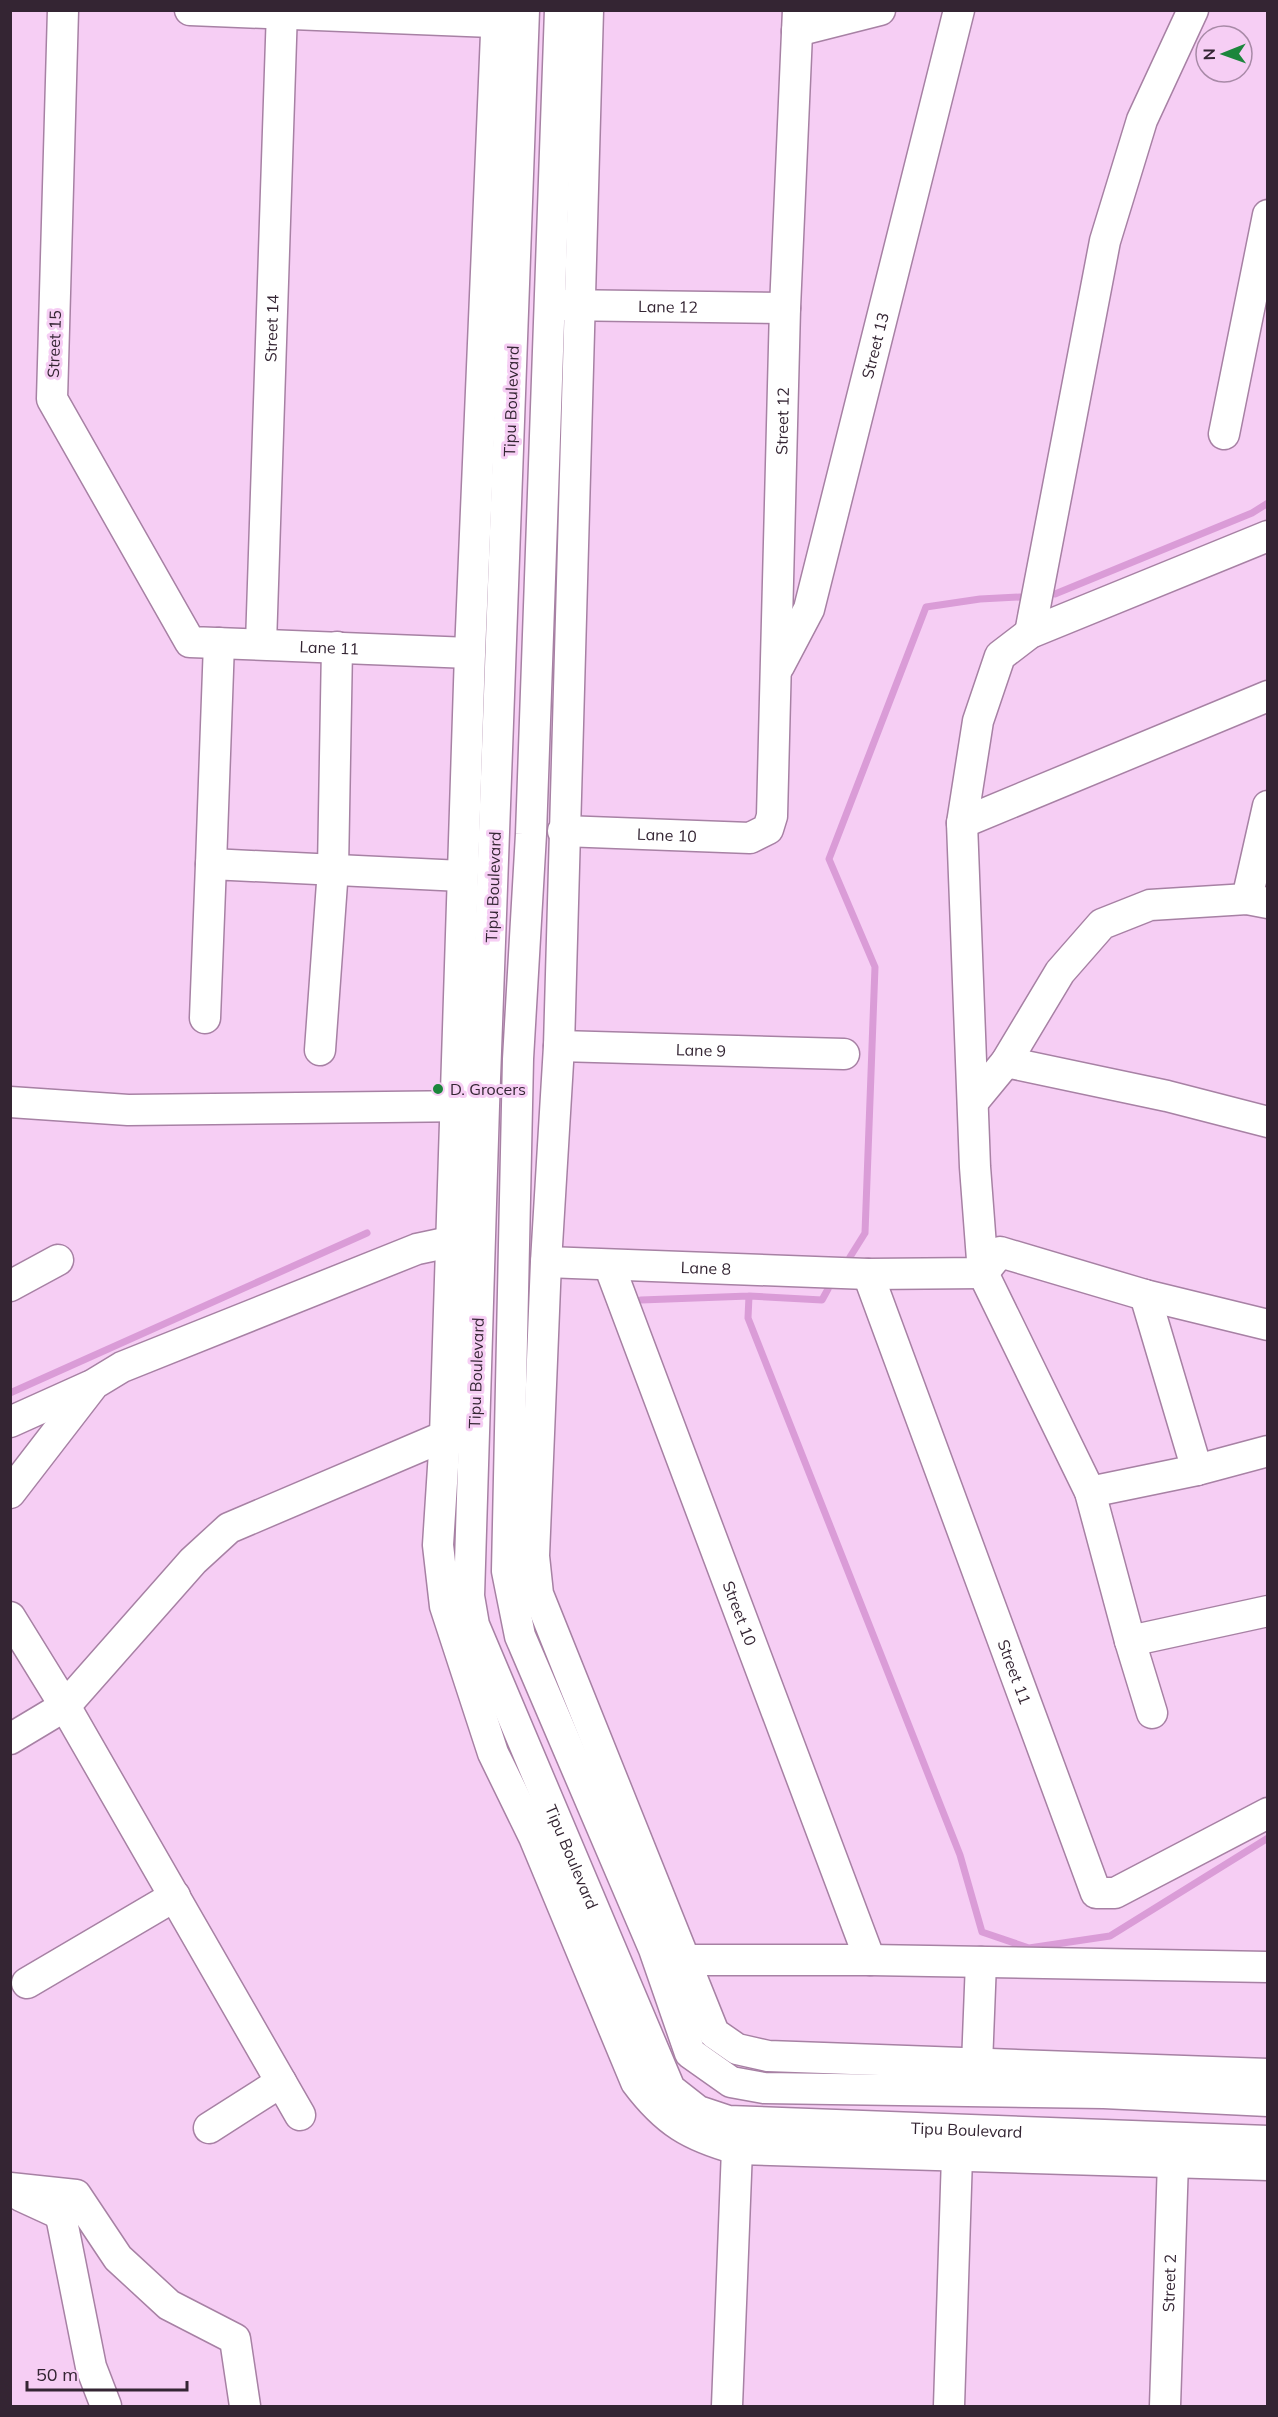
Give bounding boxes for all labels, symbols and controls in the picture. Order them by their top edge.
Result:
north arrow [1194,24,1254,84]
text: N [1199,48,1219,60]
street label: Street 14 [260,294,283,362]
street label: Lane 12 [638,296,698,317]
street label: Street 15 [43,310,65,378]
street label: Street 13 [857,310,893,381]
street label: Tipu Boulevard [499,345,523,457]
street label: Street 12 [771,387,793,455]
street label: Lane 11 [299,636,360,659]
street label: Lane 10 [637,824,697,846]
street label: Tipu Boulevard [481,831,505,943]
street label: Lane 9 [676,1039,726,1061]
place label: D. Grocers [450,1079,526,1099]
marker: D. Grocers [431,1082,445,1096]
street label: Lane 8 [680,1257,731,1279]
street label: Tipu Boulevard [464,1317,488,1429]
street label: Street 10 [719,1578,761,1648]
street label: Street 11 [993,1637,1036,1707]
street label: Tipu Boulevard [541,1802,603,1912]
street label: Tipu Boulevard [910,2118,1023,2142]
street label: Street 2 [1158,2254,1180,2312]
scale bar [27,2354,188,2392]
text: 50 m [36,2363,78,2386]

